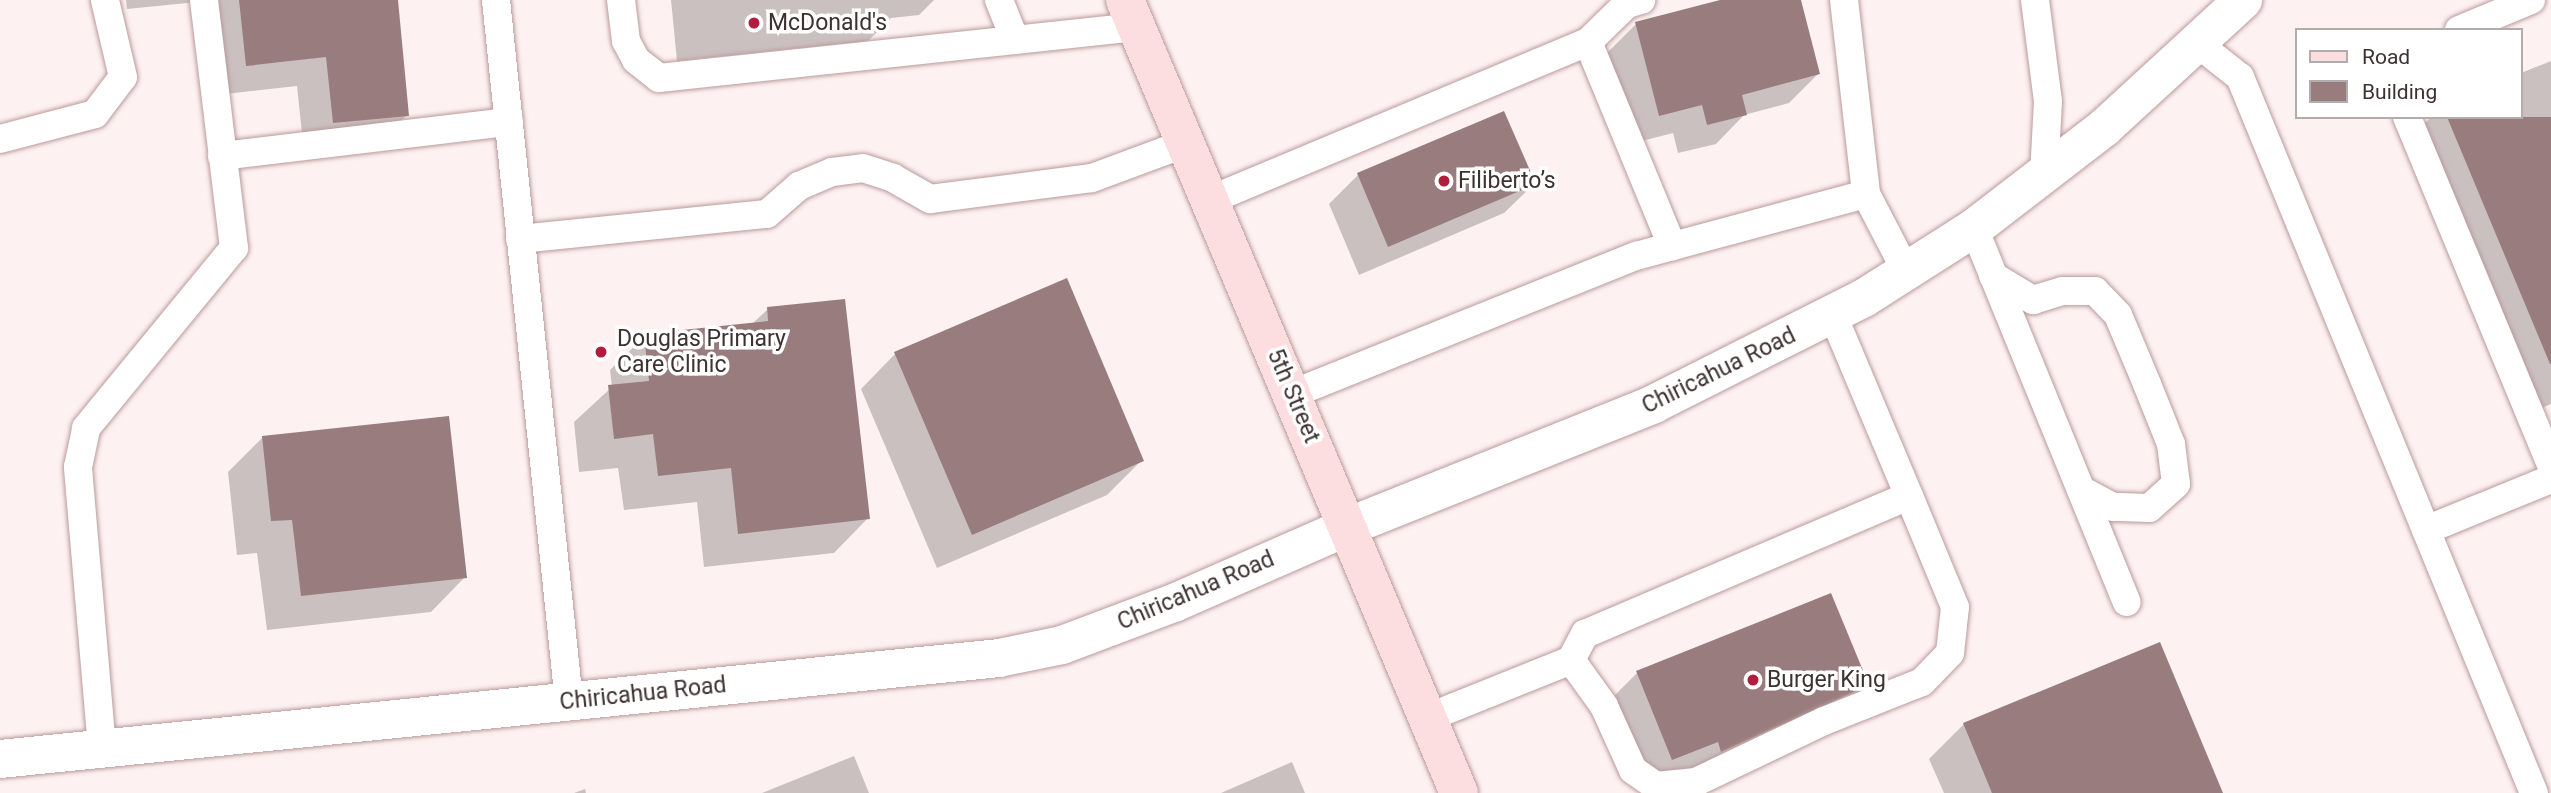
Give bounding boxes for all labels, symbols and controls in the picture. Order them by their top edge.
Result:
place label: McDonald's [768,9,887,37]
marker: McDonald's [746,15,762,31]
legend [2296,28,2523,119]
text: Road [2362,45,2410,69]
text: Building [2362,80,2437,104]
place label: Filiberto’s [1458,167,1556,195]
marker: Filiberto’s [1436,173,1452,189]
street label: Chiricahua Road [1638,322,1800,420]
place label: Douglas Primary Care Clinic [617,325,786,379]
marker: Douglas Primary Care Clinic [591,342,611,362]
street label: 5th Street [1261,345,1325,447]
street label: Chiricahua Road [1114,546,1278,636]
place label: Burger King [1767,666,1886,694]
street label: Chiricahua Road [558,672,728,716]
marker: Burger King [1745,672,1761,688]

